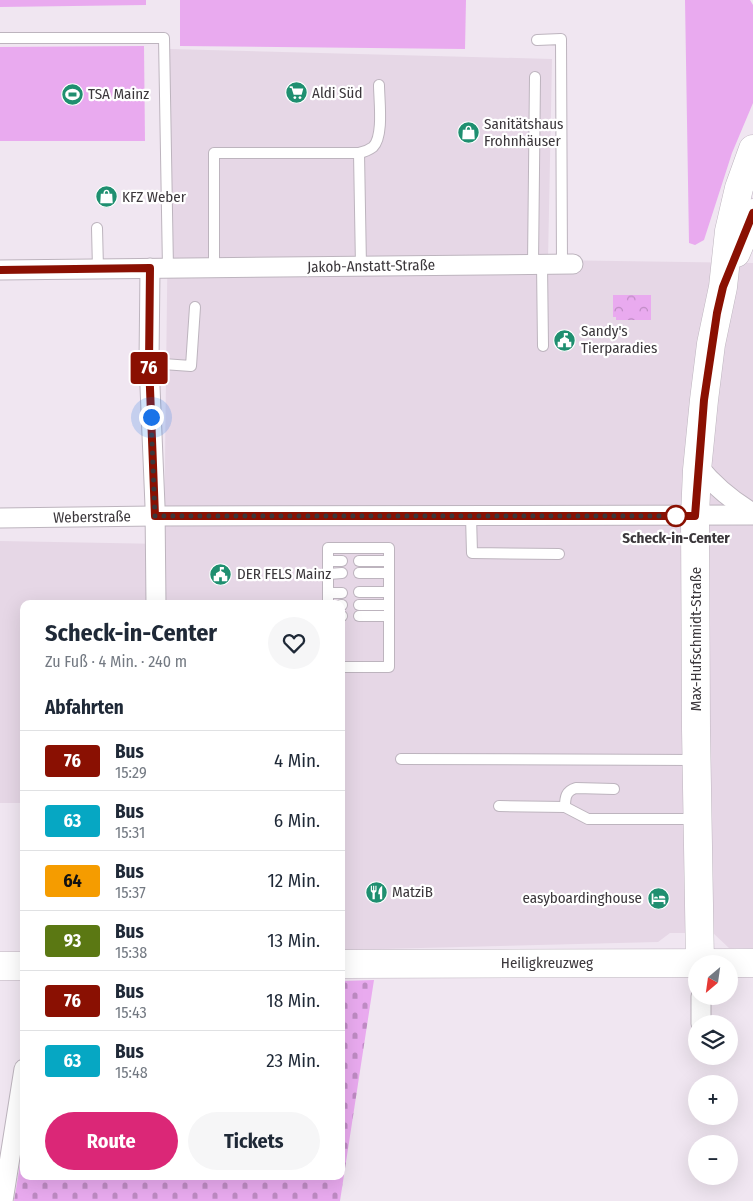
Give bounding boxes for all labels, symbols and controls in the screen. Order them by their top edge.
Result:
supermarket icon: Aldi Süd [284,81,308,105]
sports icon: TSA Mainz [60,82,84,106]
place label: Aldi Süd [312,84,362,102]
place label: TSA Mainz [88,85,149,103]
place label: Sanitätshaus Frohnhäuser [484,115,563,150]
shop icon: Sanitätshaus Frohnhäuser [456,121,480,145]
shop icon: KFZ Weber [94,185,118,209]
place label: KFZ Weber [122,188,187,206]
street label: Jakob-Anstatt-Straße [307,256,435,276]
place label: Sandy's Tierparadies [581,322,657,357]
public building icon: Sandy's Tierparadies [553,328,577,352]
line badge: 76 [126,352,172,384]
text: 76 [141,357,157,379]
your location [139,405,164,430]
marker: Scheck-in-Center [665,505,687,527]
street label: Weberstraße [53,507,131,527]
place label: Scheck-in-Center [622,529,730,547]
public building icon: DER FELS Mainz [209,562,233,586]
place label: DER FELS Mainz [237,565,331,583]
street label: Max-Hufschmidt-Straße [687,567,705,711]
button: heart [268,617,320,669]
text: Scheck-in-Center [45,619,217,647]
text: Zu Fuß · 4 Min. · 240 m [45,652,187,671]
text: Abfahrten [45,696,124,719]
text: Bus [115,740,144,763]
text: 4 Min. [274,749,320,772]
text: 76 [64,750,81,772]
text: 15:29 [115,763,147,782]
text: Bus [115,800,144,823]
text: 6 Min. [274,809,320,832]
text: 63 [64,810,81,832]
text: 15:31 [115,823,145,842]
text: Bus [115,860,144,883]
text: 12 Min. [267,869,320,892]
text: 64 [63,870,82,892]
restaurant icon: MatziB [364,880,388,904]
text: 15:37 [115,883,146,902]
place label: MatziB [392,883,433,901]
hotel icon: easyboardinghouse [646,886,670,910]
place label: easyboardinghouse [522,889,642,907]
text: Bus [115,920,144,943]
text: 13 Min. [267,929,320,952]
text: 93 [64,930,81,952]
text: 15:38 [115,943,147,962]
street label: Heiligkreuzweg [501,954,593,972]
north arrow [688,955,738,1005]
map controls [688,955,738,1185]
text: Bus [115,980,144,1003]
text: 18 Min. [266,989,320,1012]
text: 76 [64,990,81,1012]
text: 15:43 [115,1003,147,1022]
button: layers [688,1015,738,1065]
text: Bus [115,1040,144,1063]
text: 23 Min. [266,1049,320,1072]
text: 63 [64,1050,81,1072]
text: 15:48 [115,1063,148,1082]
button: + [688,1075,738,1125]
button: Route [45,1112,178,1170]
button: Tickets [188,1112,320,1170]
button: − [688,1135,738,1185]

